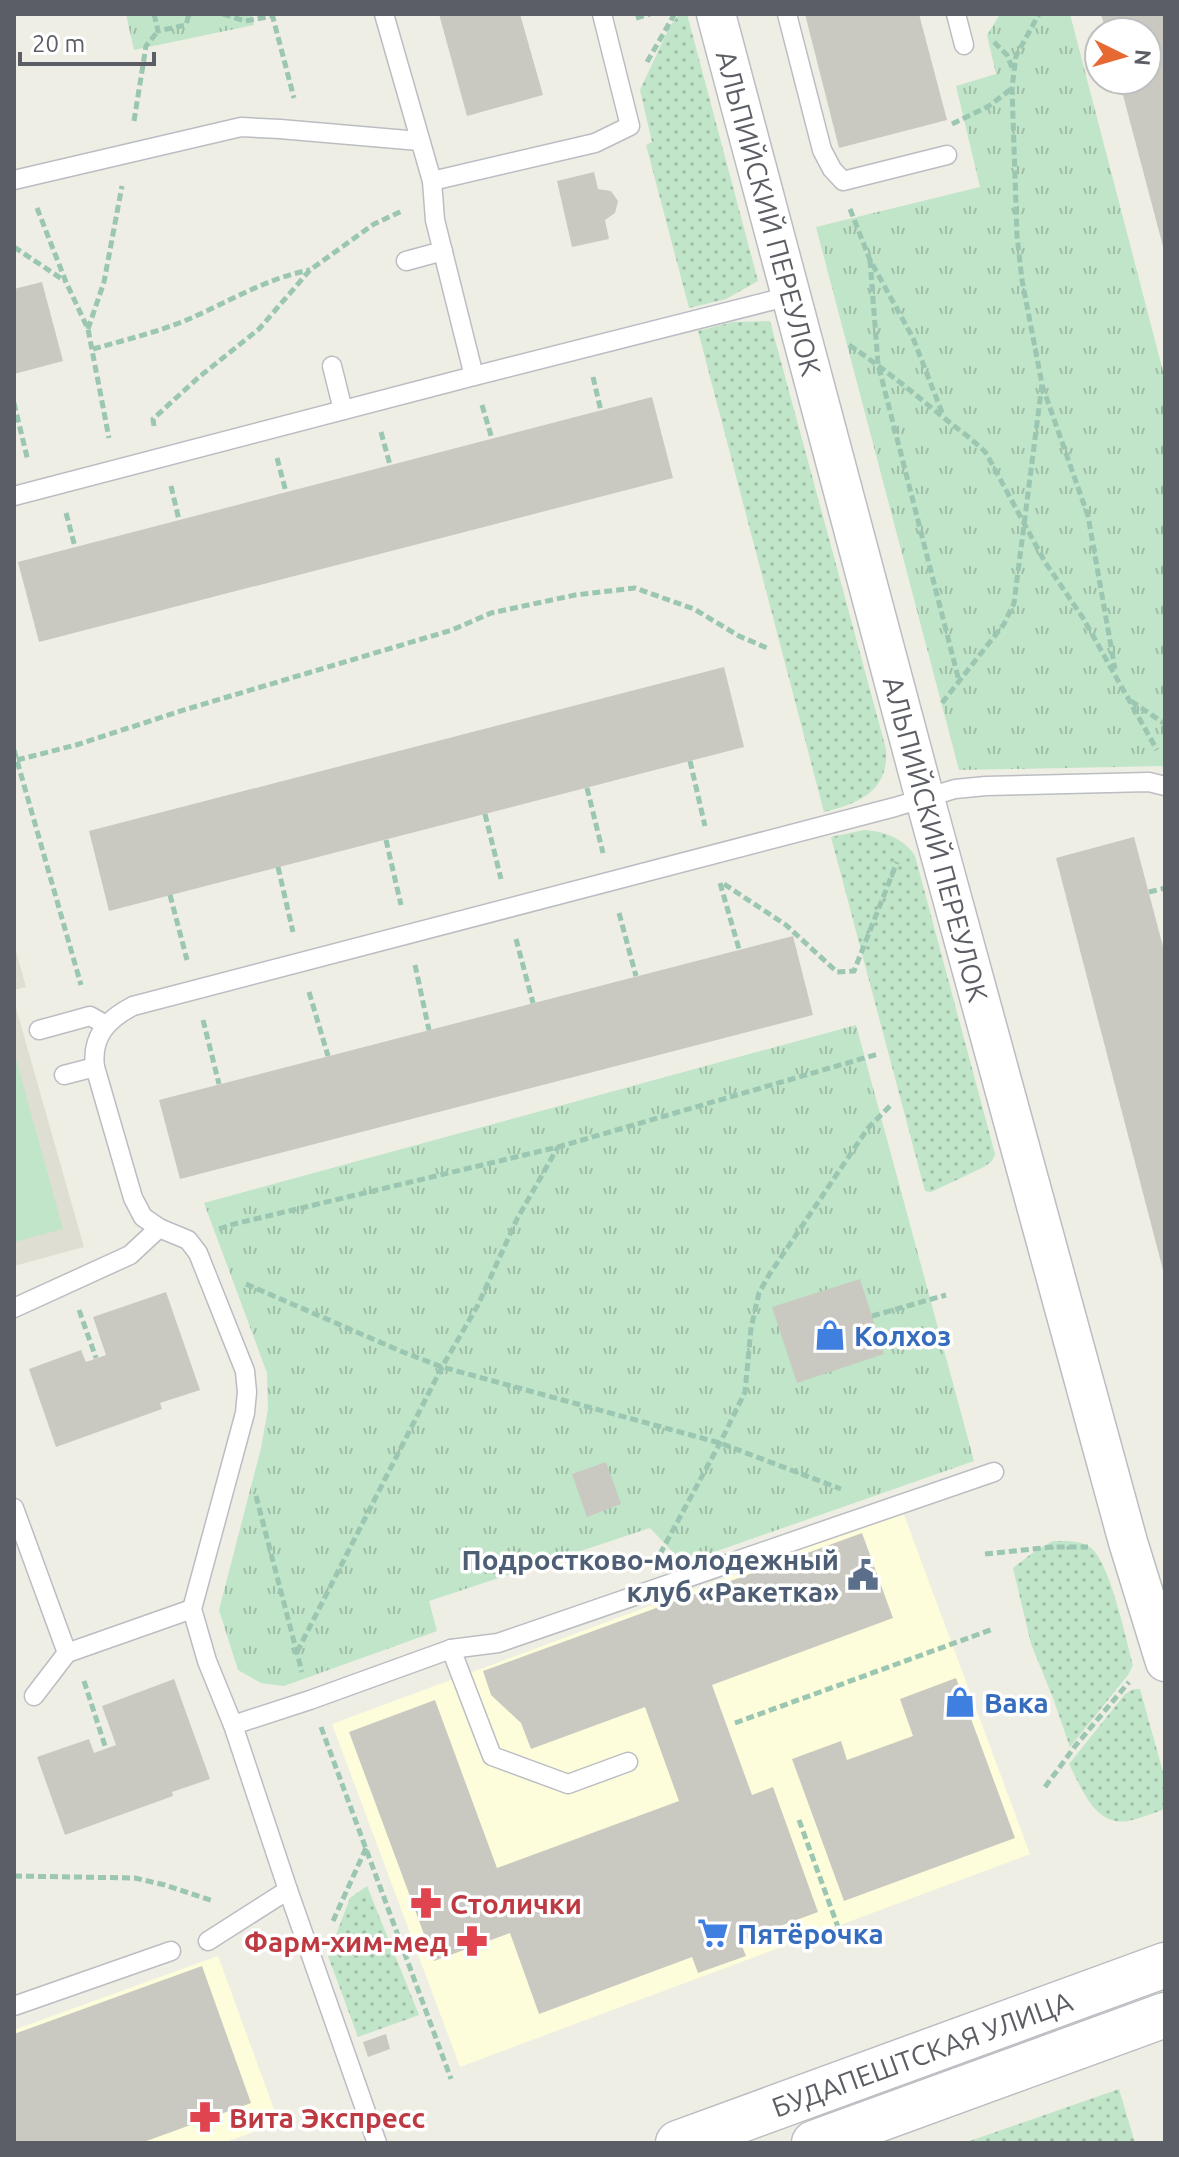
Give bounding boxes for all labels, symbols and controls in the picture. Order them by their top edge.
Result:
scale bar [20,16,154,66]
north arrow [1083,16,1163,96]
text: 20 m [32,30,85,57]
street label: АЛЬПИЙСКИЙ ПЕРЕУЛОК [711,47,827,379]
text: N [1130,49,1157,67]
street label: АЛЬПИЙСКИЙ ПЕРЕУЛОК [878,673,994,1005]
shop icon: Колхоз [813,1318,847,1352]
place label: Колхоз [854,1320,951,1351]
place label: Подростково-молодежный клуб «Ракетка» [462,1544,839,1607]
public building icon: Подростково-молодежный клуб «Ракетка» [846,1558,880,1592]
shop icon: Вака [943,1685,977,1719]
place label: Вака [984,1687,1049,1718]
pharmacy icon: Столички [409,1886,443,1920]
place label: Столички [450,1888,582,1919]
supermarket icon: Пятёрочка [696,1916,730,1950]
place label: Пятёрочка [737,1918,884,1949]
pharmacy icon: Фарм-хим-мед [455,1924,489,1958]
place label: Фарм-хим-мед [244,1926,448,1957]
street label: БУДАПЕШТСКАЯ УЛИЦА [768,1985,1076,2123]
pharmacy icon: Вита Экспресс [188,2100,222,2134]
place label: Вита Экспресс [229,2102,425,2133]

